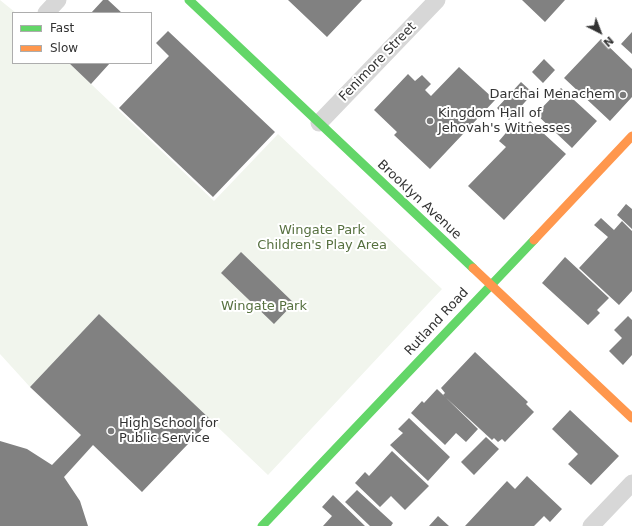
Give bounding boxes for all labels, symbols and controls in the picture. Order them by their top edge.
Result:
legend [12,12,152,64]
north arrow [580,12,620,52]
street label: Fenimore Street [336,19,420,105]
text: Fast [50,21,74,35]
text: N [601,33,616,49]
text: Slow [50,41,78,55]
place label: Darchai Menachem [489,87,615,103]
marker: Darchai Menachem [618,90,628,100]
place label: Kingdom Hall of Jehovah's Witnesses [438,106,570,137]
marker: Kingdom Hall of Jehovah's Witnesses [425,116,435,126]
street label: Brooklyn Avenue [374,157,464,243]
park label: Wingate Park Children's Play Area [257,223,387,254]
street label: Rutland Road [402,285,472,359]
park label: Wingate Park [221,299,307,315]
place label: High School for Public Service [119,416,218,447]
marker: High School for Public Service [106,426,116,436]

